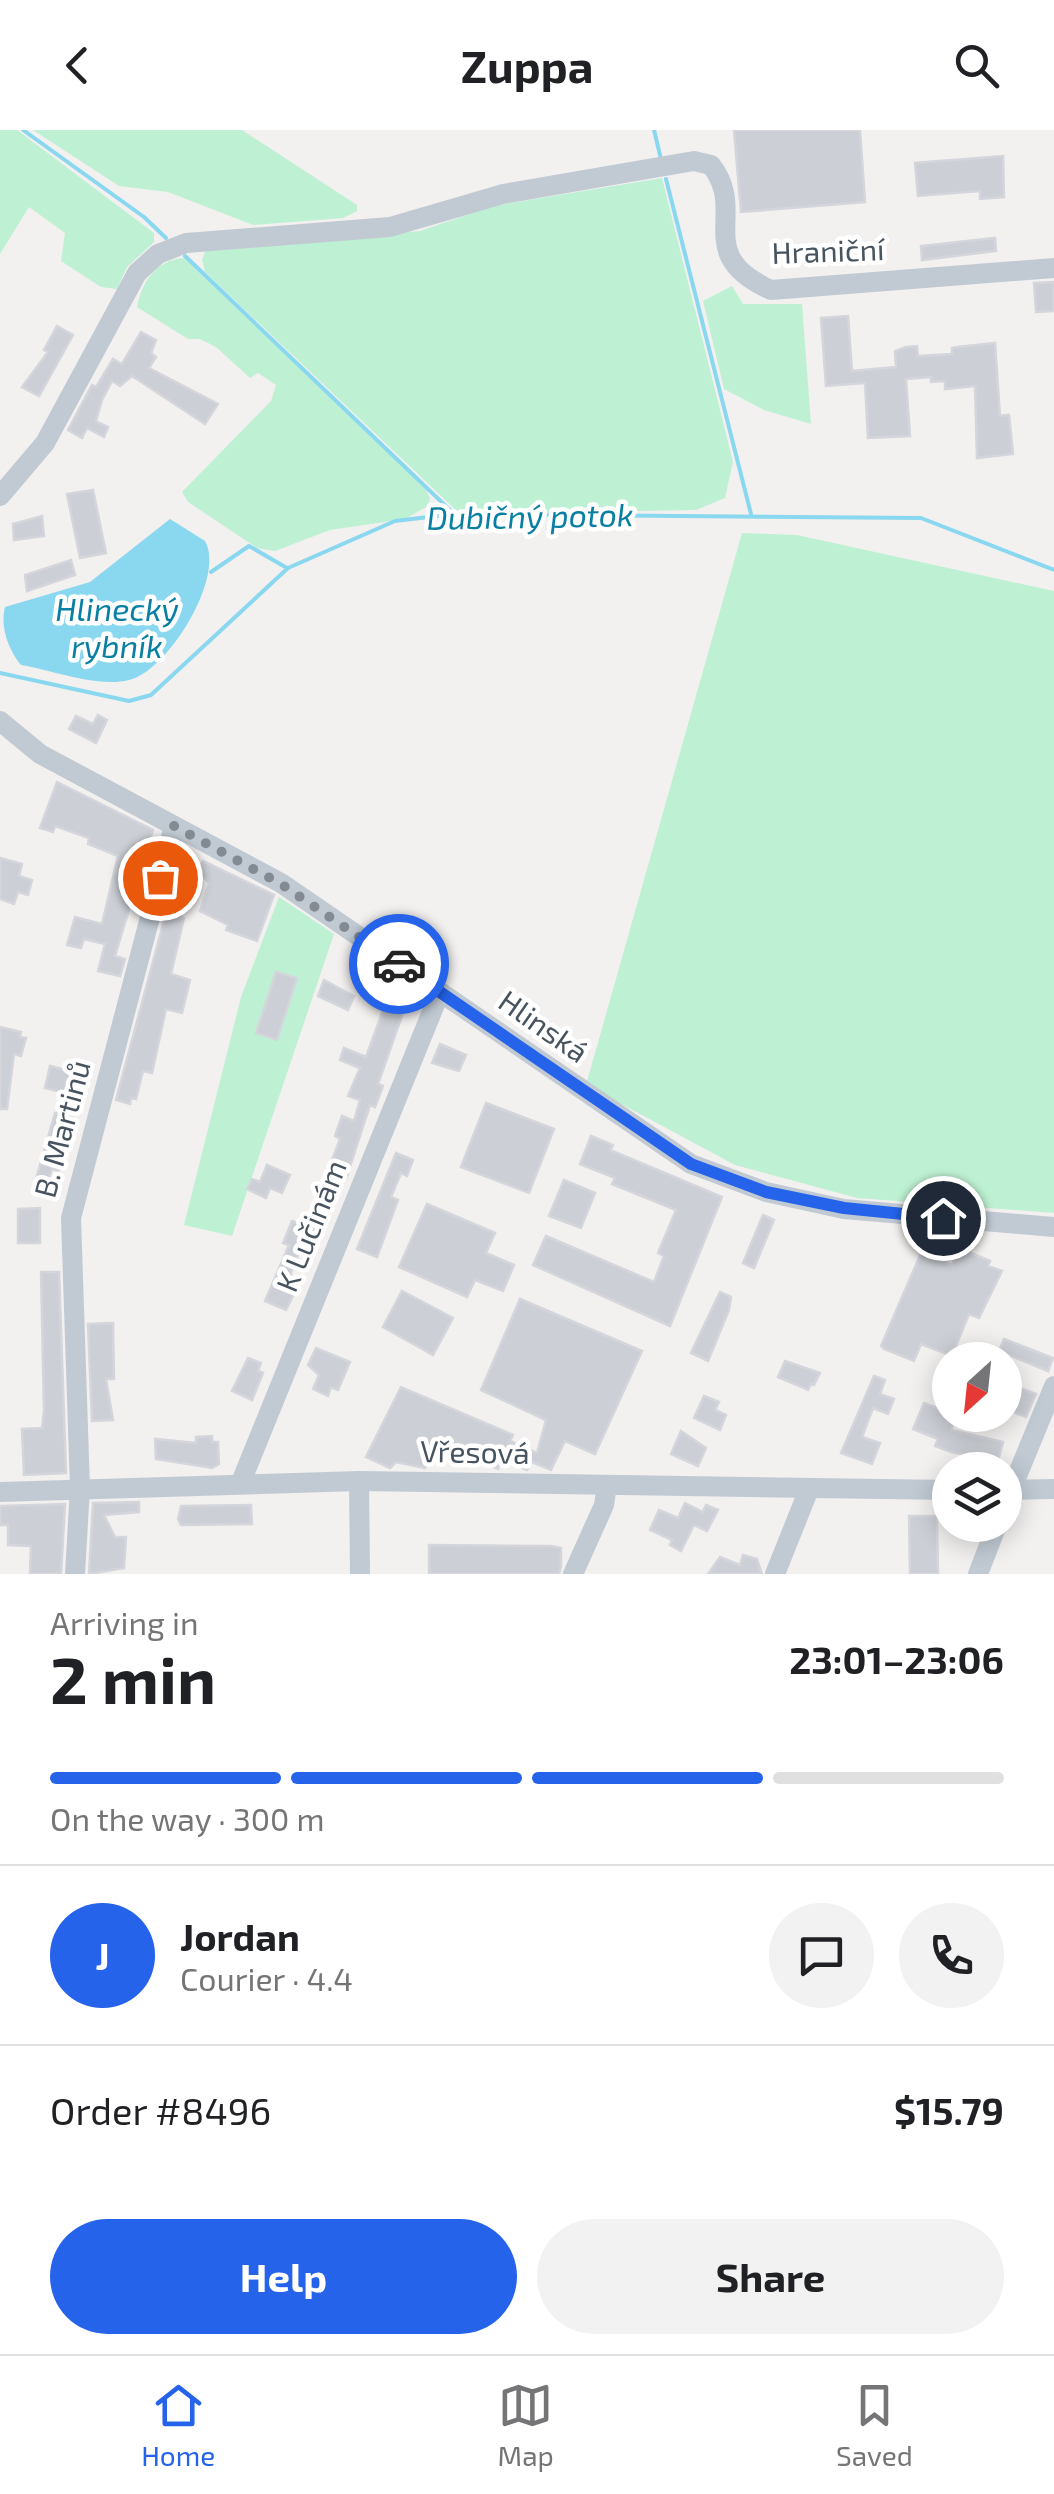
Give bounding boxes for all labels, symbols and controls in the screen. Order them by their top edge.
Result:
icon: back [50,38,105,93]
text: Zuppa [461,38,593,92]
icon: search [949,38,1004,93]
street label: Hraniční [771,230,887,270]
water label: Dubičný potok [426,494,634,537]
water label: Hlinecký rybník [55,589,179,665]
pin [118,836,203,921]
icon: bag [133,851,188,906]
courier [349,914,449,1014]
icon: car [372,937,427,992]
street label: Hlinská [493,982,596,1069]
street label: B. Martinů [26,1056,97,1201]
street label: K Lučinám [267,1154,353,1296]
pin [901,1176,986,1261]
icon: home [916,1191,971,1246]
north arrow [932,1342,1022,1432]
map controls [932,1342,1022,1542]
street label: Vřesová [420,1432,530,1470]
button: layers [932,1452,1022,1542]
text: Arriving in [50,1603,199,1641]
text: 23:01–23:06 [789,1636,1004,1682]
text: 2 min [50,1639,216,1717]
text: On the way · 300 m [50,1799,324,1837]
button: chat [769,1903,874,2008]
button: phone [899,1903,1004,2008]
text: Jordan [180,1913,300,1959]
text: J [95,1932,110,1978]
text: Courier · 4.4 [180,1959,353,1997]
text: Order #8496 [50,2087,271,2133]
text: $15.79 [894,2087,1004,2133]
button: Help [50,2219,517,2334]
button: Share [537,2219,1004,2334]
tab: Home [141,2378,215,2472]
tab: Map [498,2378,554,2472]
tab: Saved [836,2378,913,2472]

